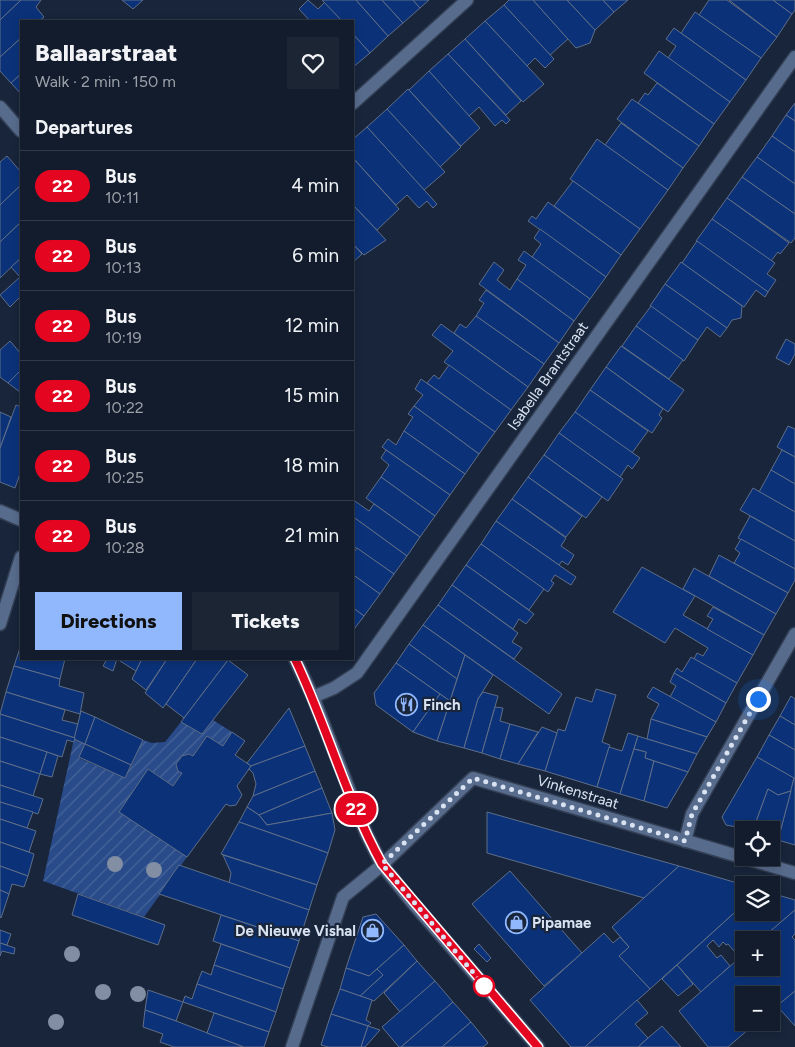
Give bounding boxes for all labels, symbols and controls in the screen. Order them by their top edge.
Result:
button: heart [287,37,339,89]
text: Ballaarstraat [35,38,177,67]
text: Walk · 2 min · 150 m [35,72,176,91]
text: Departures [35,116,133,139]
text: Bus [105,165,136,188]
text: 4 min [291,174,339,197]
text: 22 [52,175,73,197]
text: 10:11 [105,188,139,207]
text: Bus [105,235,136,258]
text: 6 min [292,244,339,267]
text: 22 [52,245,73,267]
text: 10:13 [105,258,141,277]
text: Bus [105,305,136,328]
text: 12 min [285,314,339,337]
text: 22 [52,315,73,337]
street label: Isabella Brantstraat [504,318,592,434]
text: 10:19 [105,328,142,347]
text: Bus [105,375,136,398]
text: 15 min [284,384,339,407]
text: 22 [52,385,73,407]
text: 10:22 [105,398,144,417]
text: Bus [105,445,136,468]
text: 18 min [284,454,339,477]
text: 22 [52,455,73,477]
text: 10:25 [105,468,144,487]
text: Bus [105,515,136,538]
text: 21 min [285,524,339,547]
text: 22 [52,525,73,547]
text: 10:28 [105,538,145,557]
button: Directions [35,592,182,650]
button: Tickets [192,592,339,650]
your location [746,687,771,712]
restaurant icon: Finch [395,693,419,717]
place label: Finch [423,696,461,714]
street label: Vinkenstraat [535,771,621,813]
line badge: 22 [334,793,378,825]
text: 22 [346,798,366,820]
map controls [735,821,780,1031]
button: locate [735,821,780,866]
button: layers [735,876,780,921]
shop icon: Pipamae [504,911,528,935]
place label: Pipamae [532,914,592,932]
shop icon: De Nieuwe Vishal [360,919,384,943]
place label: De Nieuwe Vishal [235,922,356,940]
button: + [735,931,780,976]
unlabelled marker [473,975,495,997]
button: − [735,986,780,1031]

